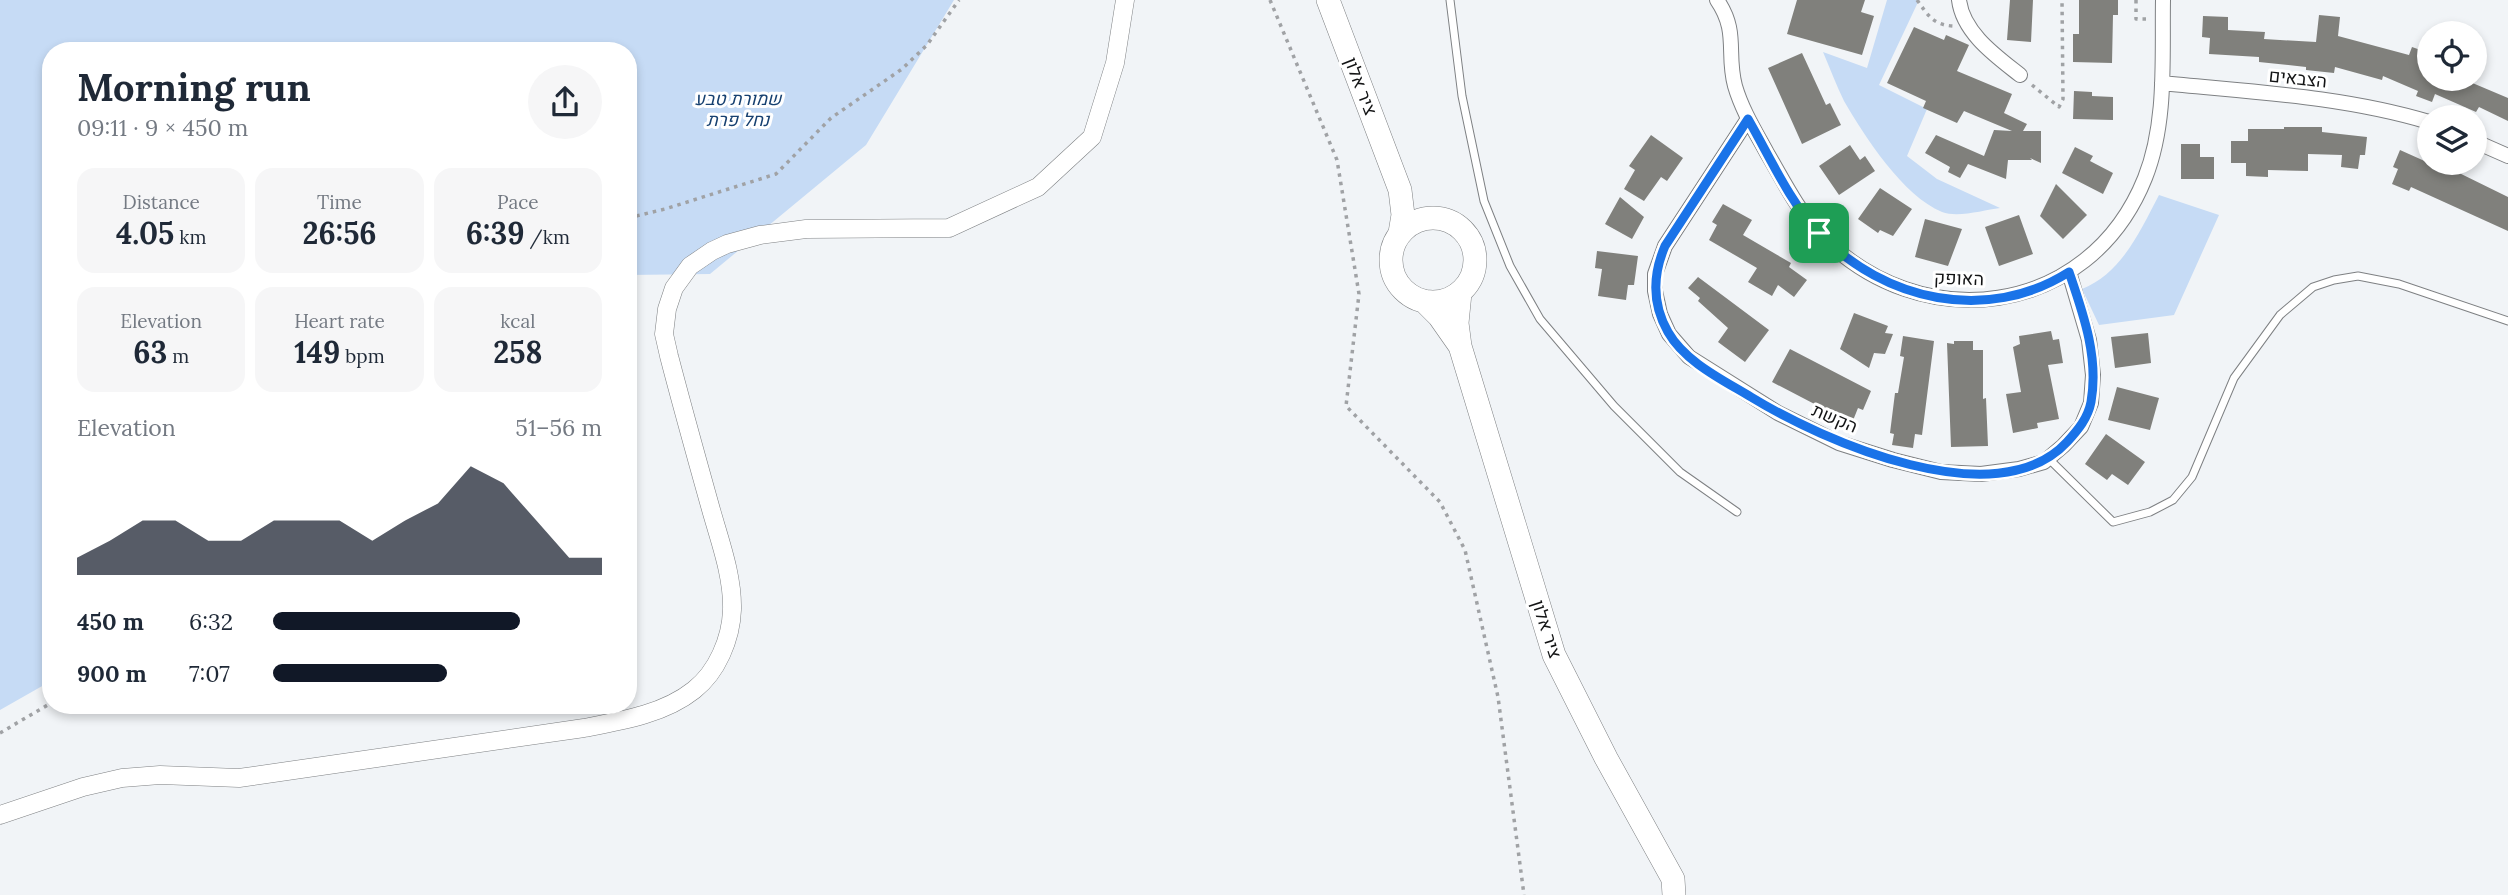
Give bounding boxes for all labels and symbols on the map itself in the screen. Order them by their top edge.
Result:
street label: ציר אלון [1339,54,1383,118]
street label: הצבאים [2268,64,2328,92]
park label: שמורת טבע נחל פרת [695,87,783,131]
pin [1789,203,1849,263]
street label: האופק [1934,266,1984,290]
street label: הקשת [1809,398,1861,438]
street label: ציר אלון [1527,597,1567,661]

